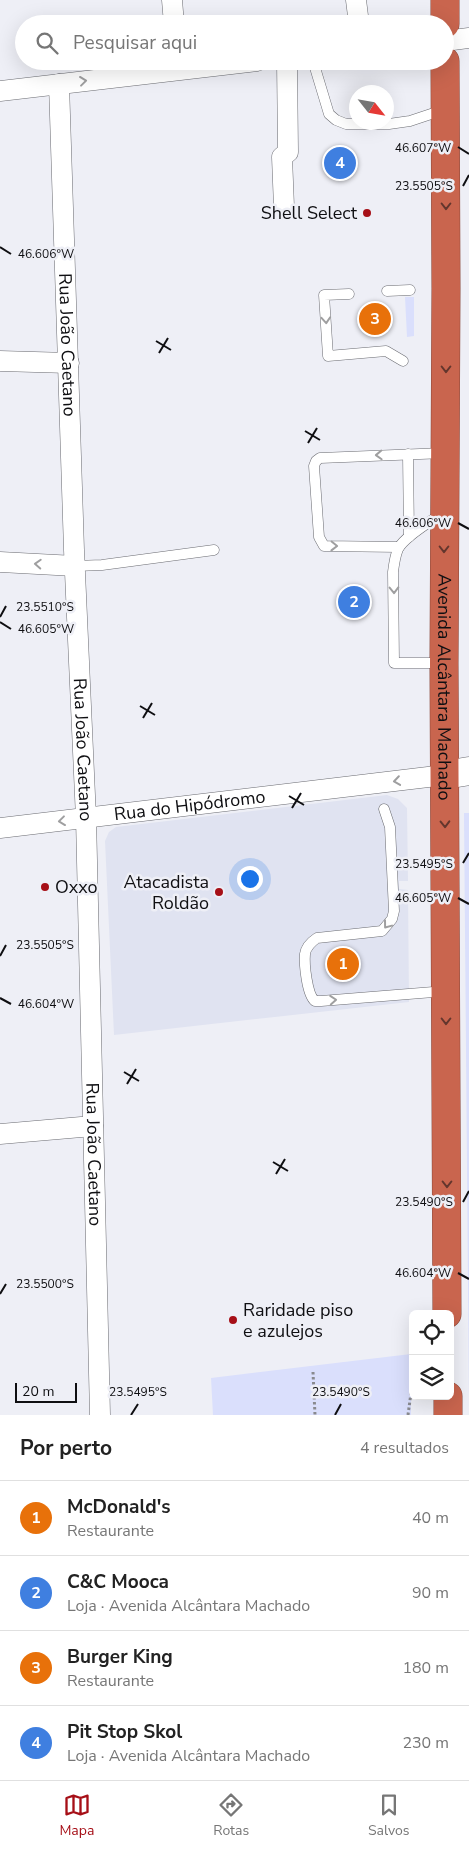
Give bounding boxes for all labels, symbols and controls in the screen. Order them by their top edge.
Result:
search box [15,15,454,70]
icon: search [33,29,61,57]
text: Pesquisar aqui [73,30,197,56]
one-way arrow [80,76,88,87]
north arrow [349,85,394,130]
text: 46.607°W [395,140,451,156]
pin: 4 [324,144,356,182]
text: 23.5505°S [395,178,453,194]
place label: Shell Select [261,201,358,225]
one-way arrow [441,202,451,210]
marker: Shell Select [361,207,373,219]
text: 46.606°W [18,246,74,262]
street label: Rua João Caetano [53,273,82,417]
pin: 3 [359,300,391,338]
one-way arrow [320,316,331,324]
one-way arrow [441,365,451,373]
one-way arrow [375,450,383,461]
text: 46.606°W [395,515,451,531]
one-way arrow [331,541,339,551]
one-way arrow [439,545,449,553]
one-way arrow [33,558,41,569]
street label: Avenida Alcântara Machado [432,573,457,800]
pin: 2 [338,583,370,621]
one-way arrow [389,586,399,594]
text: 23.5510°S [16,599,74,615]
text: 46.605°W [18,621,74,637]
street label: Rua João Caetano [68,677,98,822]
one-way arrow [393,775,401,785]
street label: Rua do Hipódromo [113,784,267,826]
one-way arrow [57,815,65,826]
one-way arrow [440,820,450,828]
text: 23.5495°S [395,856,453,872]
your location [237,866,263,892]
place label: Atacadista Roldão [123,870,209,915]
place label: Oxxo [55,875,98,899]
marker: Oxxo [39,881,51,893]
marker: Atacadista Roldão [213,886,225,898]
text: 46.605°W [395,890,451,906]
one-way arrow [384,919,393,928]
text: 23.5505°S [16,937,74,953]
pin: 1 [327,945,359,983]
one-way arrow [329,995,337,1006]
text: 46.604°W [18,996,74,1012]
one-way arrow [441,1018,451,1025]
street label: Rua João Caetano [80,1082,108,1226]
one-way arrow [442,1180,452,1188]
text: 23.5490°S [395,1194,453,1210]
text: 46.604°W [395,1265,451,1281]
text: 23.5500°S [16,1276,74,1292]
place label: Raridade piso e azulejos [243,1298,353,1343]
map controls [409,1310,454,1400]
button: locate [409,1310,454,1355]
marker: Raridade piso e azulejos [227,1314,239,1326]
button: layers [409,1355,454,1400]
scale bar [15,1380,78,1403]
text: 20 m [22,1382,54,1401]
text: 23.5495°S [109,1384,167,1400]
text: 23.5490°S [312,1384,370,1400]
text: Por perto [20,1434,112,1462]
text: 4 resultados [360,1437,449,1459]
text: McDonald's [67,1494,171,1520]
text: 1 [31,1507,41,1529]
text: 40 m [412,1507,449,1529]
text: Restaurante [67,1520,154,1542]
text: C&C Mooca [67,1569,169,1595]
text: 2 [31,1582,41,1604]
text: 90 m [412,1582,449,1604]
text: Loja · Avenida Alcântara Machado [67,1595,310,1617]
text: Burger King [67,1644,173,1670]
text: 3 [31,1657,41,1679]
text: 180 m [402,1657,449,1679]
text: Restaurante [67,1670,154,1692]
text: Pit Stop Skol [67,1719,182,1745]
text: 4 [31,1732,41,1754]
text: 230 m [402,1732,449,1754]
text: Loja · Avenida Alcântara Machado [67,1745,310,1767]
tab: Mapa [59,1791,94,1840]
tab: Rotas [213,1791,249,1840]
tab: Salvos [368,1791,410,1840]

